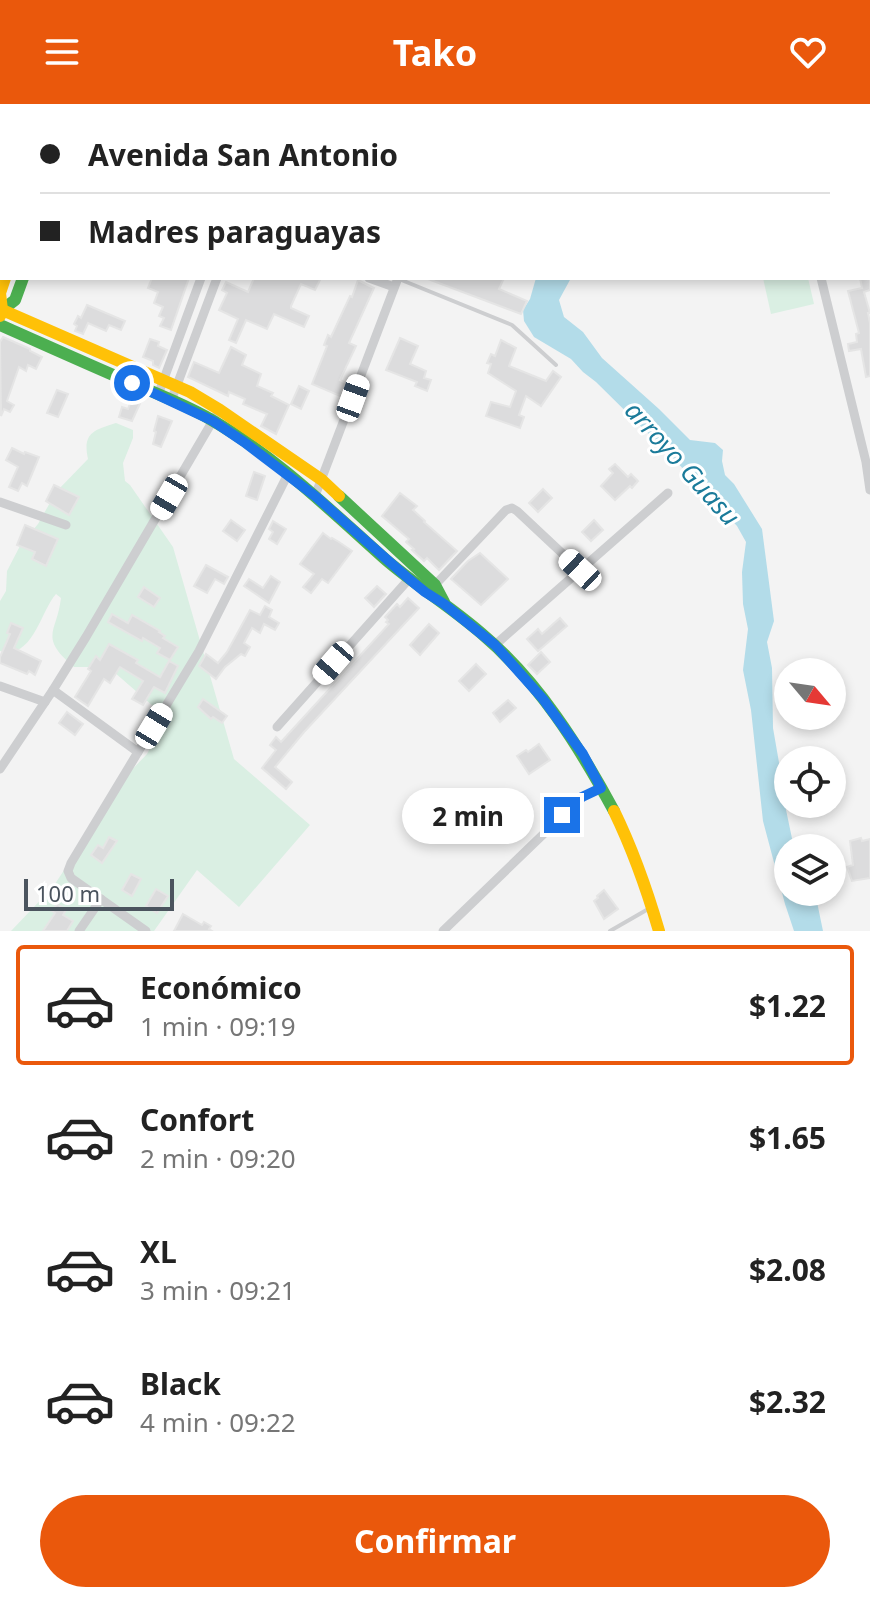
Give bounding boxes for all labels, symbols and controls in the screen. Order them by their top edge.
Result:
text: Tako [393,28,477,77]
icon: menu [40,30,84,74]
icon: heart [786,30,830,74]
text: Avenida San Antonio [88,134,398,175]
text: Madres paraguayas [88,211,381,252]
route start [114,365,150,401]
car [334,371,372,425]
water label: arroyo Guasu [617,393,749,533]
car [147,470,191,524]
car [554,545,606,595]
car [308,637,358,689]
north arrow [774,658,846,730]
map controls [774,658,846,906]
car [131,699,177,753]
button: locate [774,746,846,818]
callout: 2 min [402,787,534,843]
route end [544,797,580,833]
text: 2 min [432,798,504,834]
button: layers [774,834,846,906]
scale bar [24,875,174,911]
text: 100 m [36,878,100,908]
text: Económico [140,967,302,1008]
icon: car [44,969,116,1041]
text: $1.22 [749,985,826,1026]
text: 1 min · 09:19 [140,1008,296,1044]
text: Confort [140,1099,254,1140]
icon: car [44,1101,116,1173]
text: $1.65 [749,1117,826,1158]
text: 2 min · 09:20 [140,1140,296,1176]
text: XL [140,1231,177,1272]
icon: car [44,1233,116,1305]
text: $2.08 [749,1249,826,1290]
text: 3 min · 09:21 [140,1272,296,1308]
text: Black [140,1363,221,1404]
icon: car [44,1365,116,1437]
text: $2.32 [749,1381,826,1422]
text: 4 min · 09:22 [140,1404,296,1440]
button: Confirmar [40,1495,830,1587]

